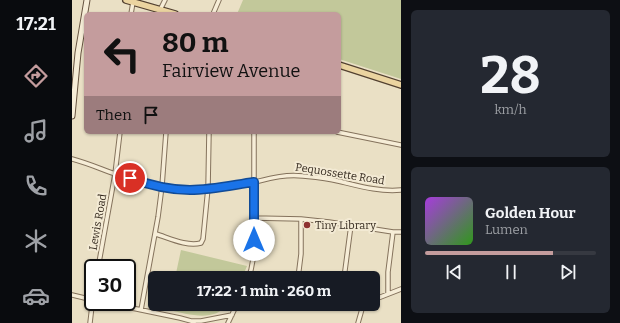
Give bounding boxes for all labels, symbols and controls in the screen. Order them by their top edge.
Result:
text: 17:21 [16,13,56,35]
text: 80 m [162,26,228,59]
icon: left [96,28,148,80]
text: 28 [480,44,541,107]
text: Fairview Avenue [162,60,300,82]
icon: directions [22,62,50,90]
text: km/h [494,102,527,117]
icon: arrive [140,104,162,126]
text: Then [96,106,132,124]
icon: music [22,117,50,145]
pin [113,161,147,195]
street label: Pequossette Road [294,161,386,188]
icon: arrive [119,167,141,189]
icon: phone [22,172,50,200]
street label: Lewis Road [87,192,109,251]
text: Golden Hour [485,204,576,222]
position arrow [233,219,275,261]
place label: Tiny Library [315,219,376,232]
marker: Tiny Library [302,220,312,230]
text: Lumen [485,222,528,237]
icon: climate [22,227,50,255]
speed limit sign: 30 [84,259,136,311]
icon: previous [443,261,465,283]
icon: pause [500,261,522,283]
icon: next [557,261,579,283]
icon: car [22,282,50,310]
text: 17:22 · 1 min · 260 m [197,282,331,300]

